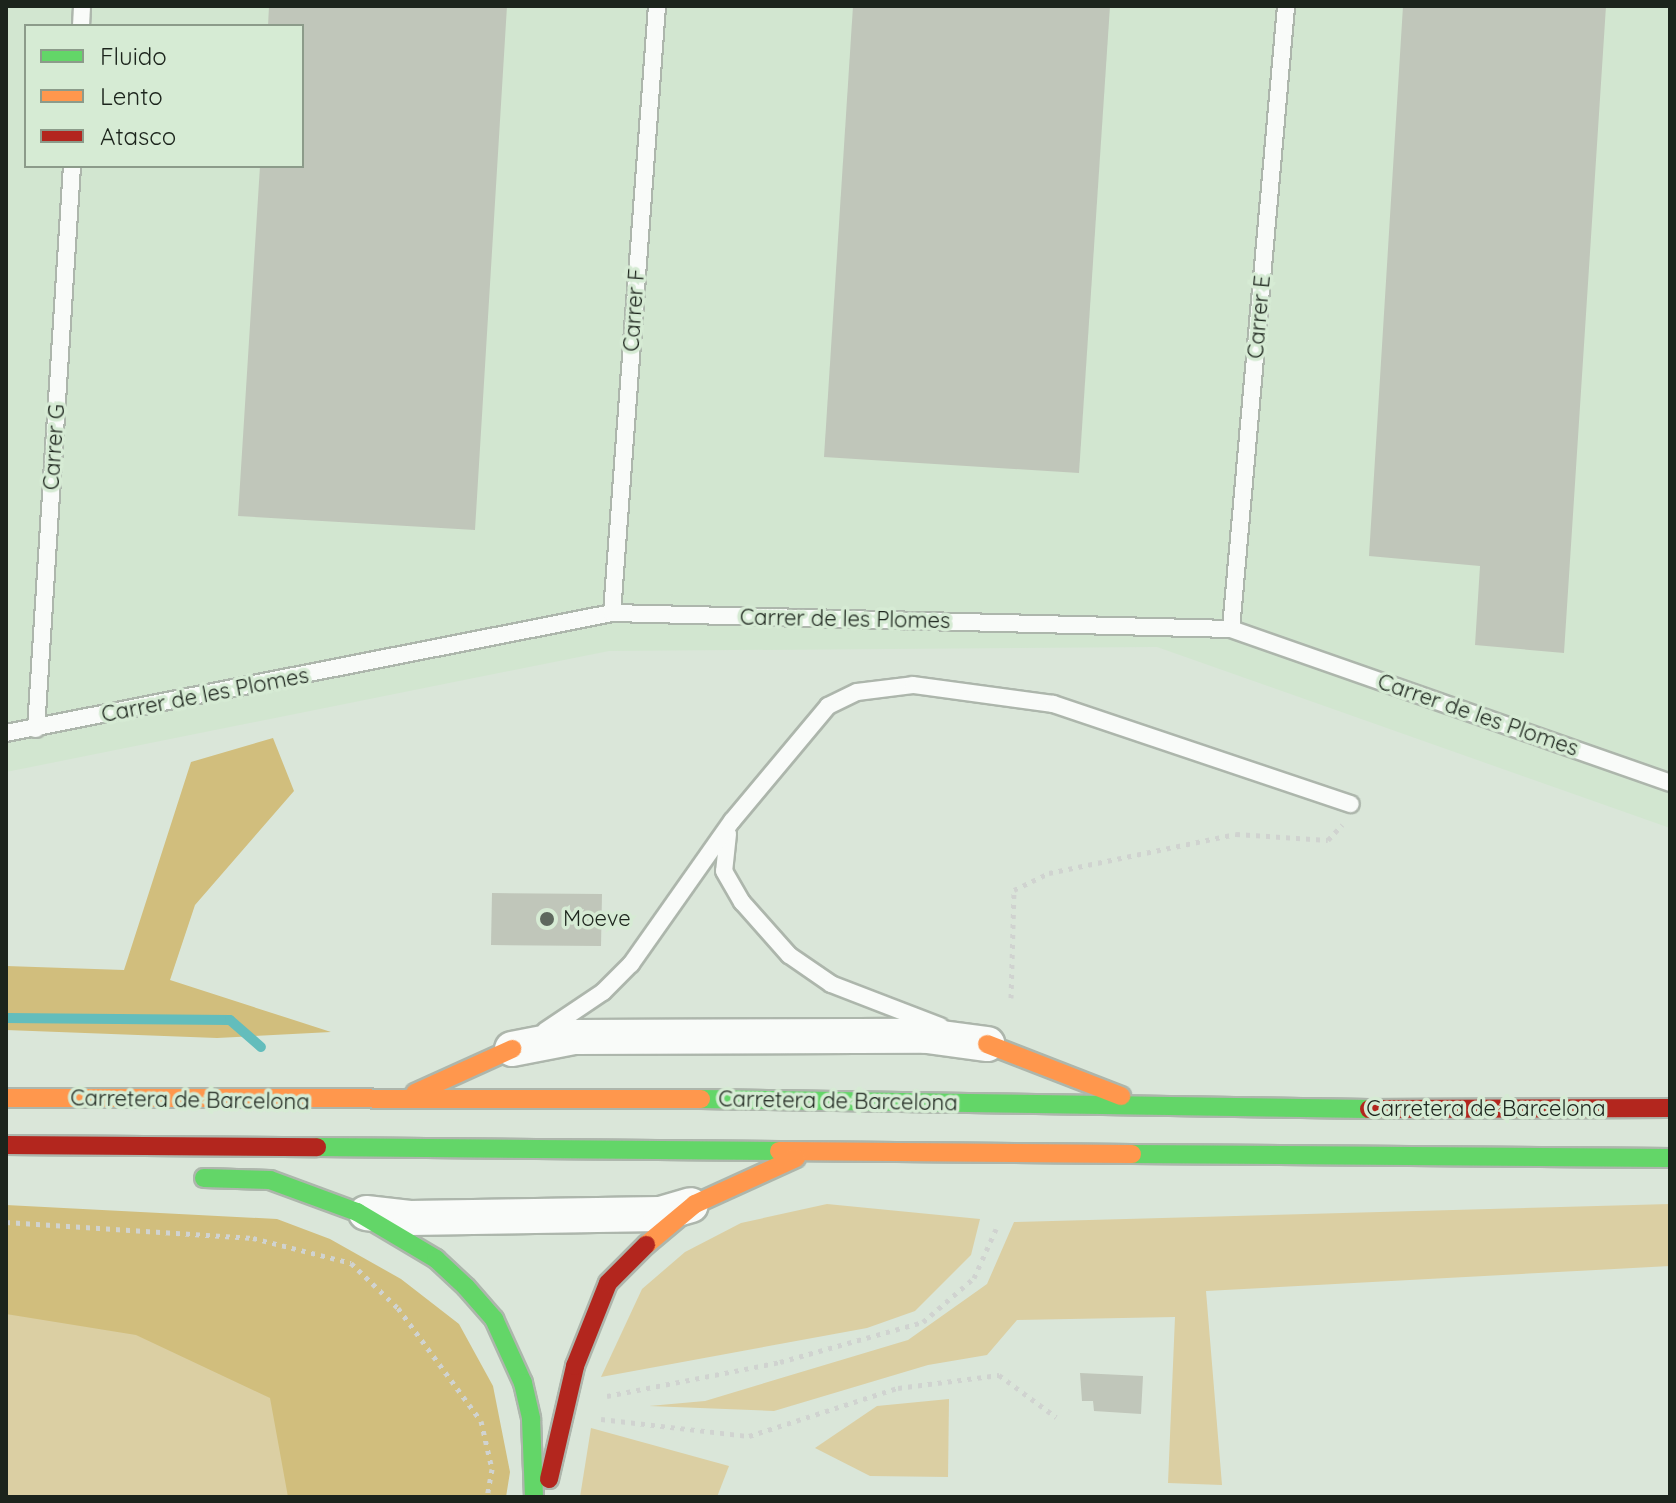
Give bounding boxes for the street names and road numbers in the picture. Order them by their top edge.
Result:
street label: Carrer F [618,267,650,353]
street label: Carrer E [1242,274,1276,360]
street label: Carrer G [38,403,70,491]
street label: Carrer de les Plomes [740,604,950,634]
street label: Carrer de les Plomes [99,662,311,728]
street label: Carrer de les Plomes [1374,668,1582,762]
street label: Carretera de Barcelona [70,1085,310,1115]
street label: Carretera de Barcelona [718,1086,958,1116]
street label: Carretera de Barcelona [1366,1096,1606,1122]

